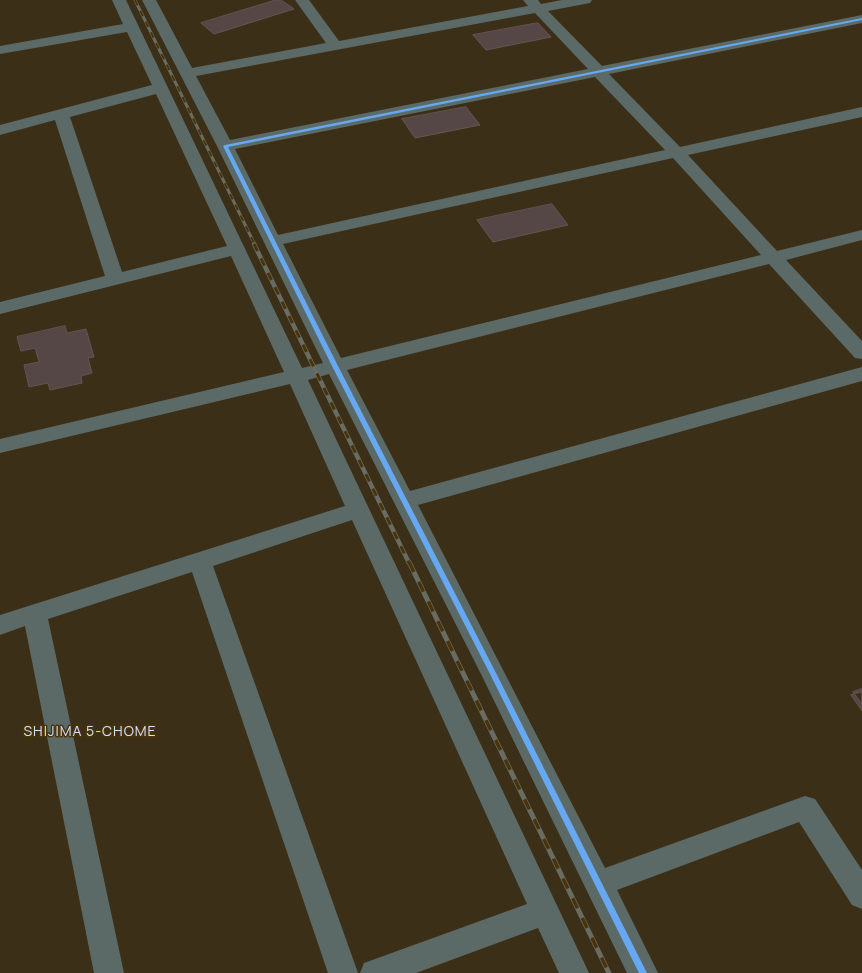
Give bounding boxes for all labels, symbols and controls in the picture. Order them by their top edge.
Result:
district label: SHIJIMA 5-CHOME [23,724,157,740]

